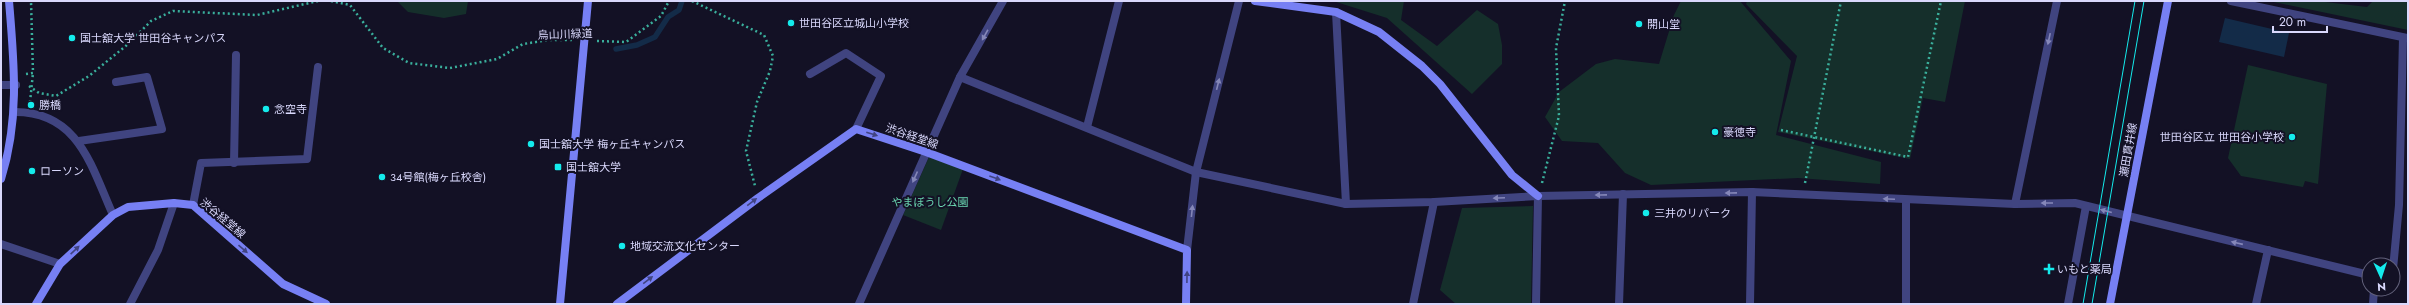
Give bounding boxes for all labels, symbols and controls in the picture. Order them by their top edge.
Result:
scale bar [2273,8,2327,34]
text: 20 m [2279,13,2306,31]
place label: 世田谷区立城山小学校 [799,15,909,31]
place label: 開山堂 [1647,16,1680,32]
marker: 世田谷区立城山小学校 [786,18,796,28]
marker: 開山堂 [1634,19,1644,29]
street label: 烏山川緑道 [537,25,593,43]
one-way arrow [982,29,988,41]
place label: 国士舘大学 世田谷キャンパス [80,30,226,46]
marker: 国士舘大学 世田谷キャンパス [67,33,77,43]
one-way arrow [2046,33,2052,45]
one-way arrow [1216,78,1222,91]
place label: 勝橋 [39,97,61,113]
marker: 勝橋 [26,100,36,110]
place label: 念空寺 [274,101,307,117]
marker: 念空寺 [261,104,271,114]
street label: 渋谷経堂線 [883,119,941,153]
street label: 瀬田貫井線 [2115,122,2141,178]
place label: 豪徳寺 [1723,124,1756,140]
marker: 豪徳寺 [1710,127,1720,137]
place label: 世田谷区立 世田谷小学校 [2160,129,2284,145]
one-way arrow [867,132,879,138]
marker: 世田谷区立 世田谷小学校 [2287,132,2297,142]
place label: 国士舘大学 梅ヶ丘キャンパス [539,136,685,152]
marker: 国士舘大学 梅ヶ丘キャンパス [526,139,536,149]
place label: 国士舘大学 [566,159,621,175]
marker: 国士舘大学 [553,162,563,172]
place label: ローソン [40,163,84,179]
marker: ローソン [27,166,37,176]
place label: 34号館(梅ヶ丘校舎) [390,169,486,185]
one-way arrow [912,171,918,182]
marker: 34号館(梅ヶ丘校舎) [377,172,387,182]
one-way arrow [989,175,1001,181]
one-way arrow [1724,190,1737,196]
one-way arrow [1594,192,1607,198]
street label: 渋谷経堂線 [197,194,249,242]
park label: やまぼうし公園 [892,194,969,210]
one-way arrow [1493,195,1505,202]
one-way arrow [1882,196,1895,202]
one-way arrow [747,198,758,206]
one-way arrow [2041,200,2053,207]
one-way arrow [1188,205,1195,217]
place label: 三井のリパーク [1654,205,1731,221]
one-way arrow [2100,207,2113,213]
marker: 三井のリパーク [1641,208,1651,218]
place label: 地域交流文化センター [630,238,740,254]
one-way arrow [2231,240,2243,246]
marker: 地域交流文化センター [617,241,627,251]
one-way arrow [237,244,248,253]
one-way arrow [70,245,80,255]
north arrow [2361,257,2401,297]
place label: いもと薬局 [2057,261,2112,277]
marker: いもと薬局 [2044,264,2054,274]
one-way arrow [1184,270,1190,283]
one-way arrow [643,276,654,285]
text: N [2377,279,2386,295]

